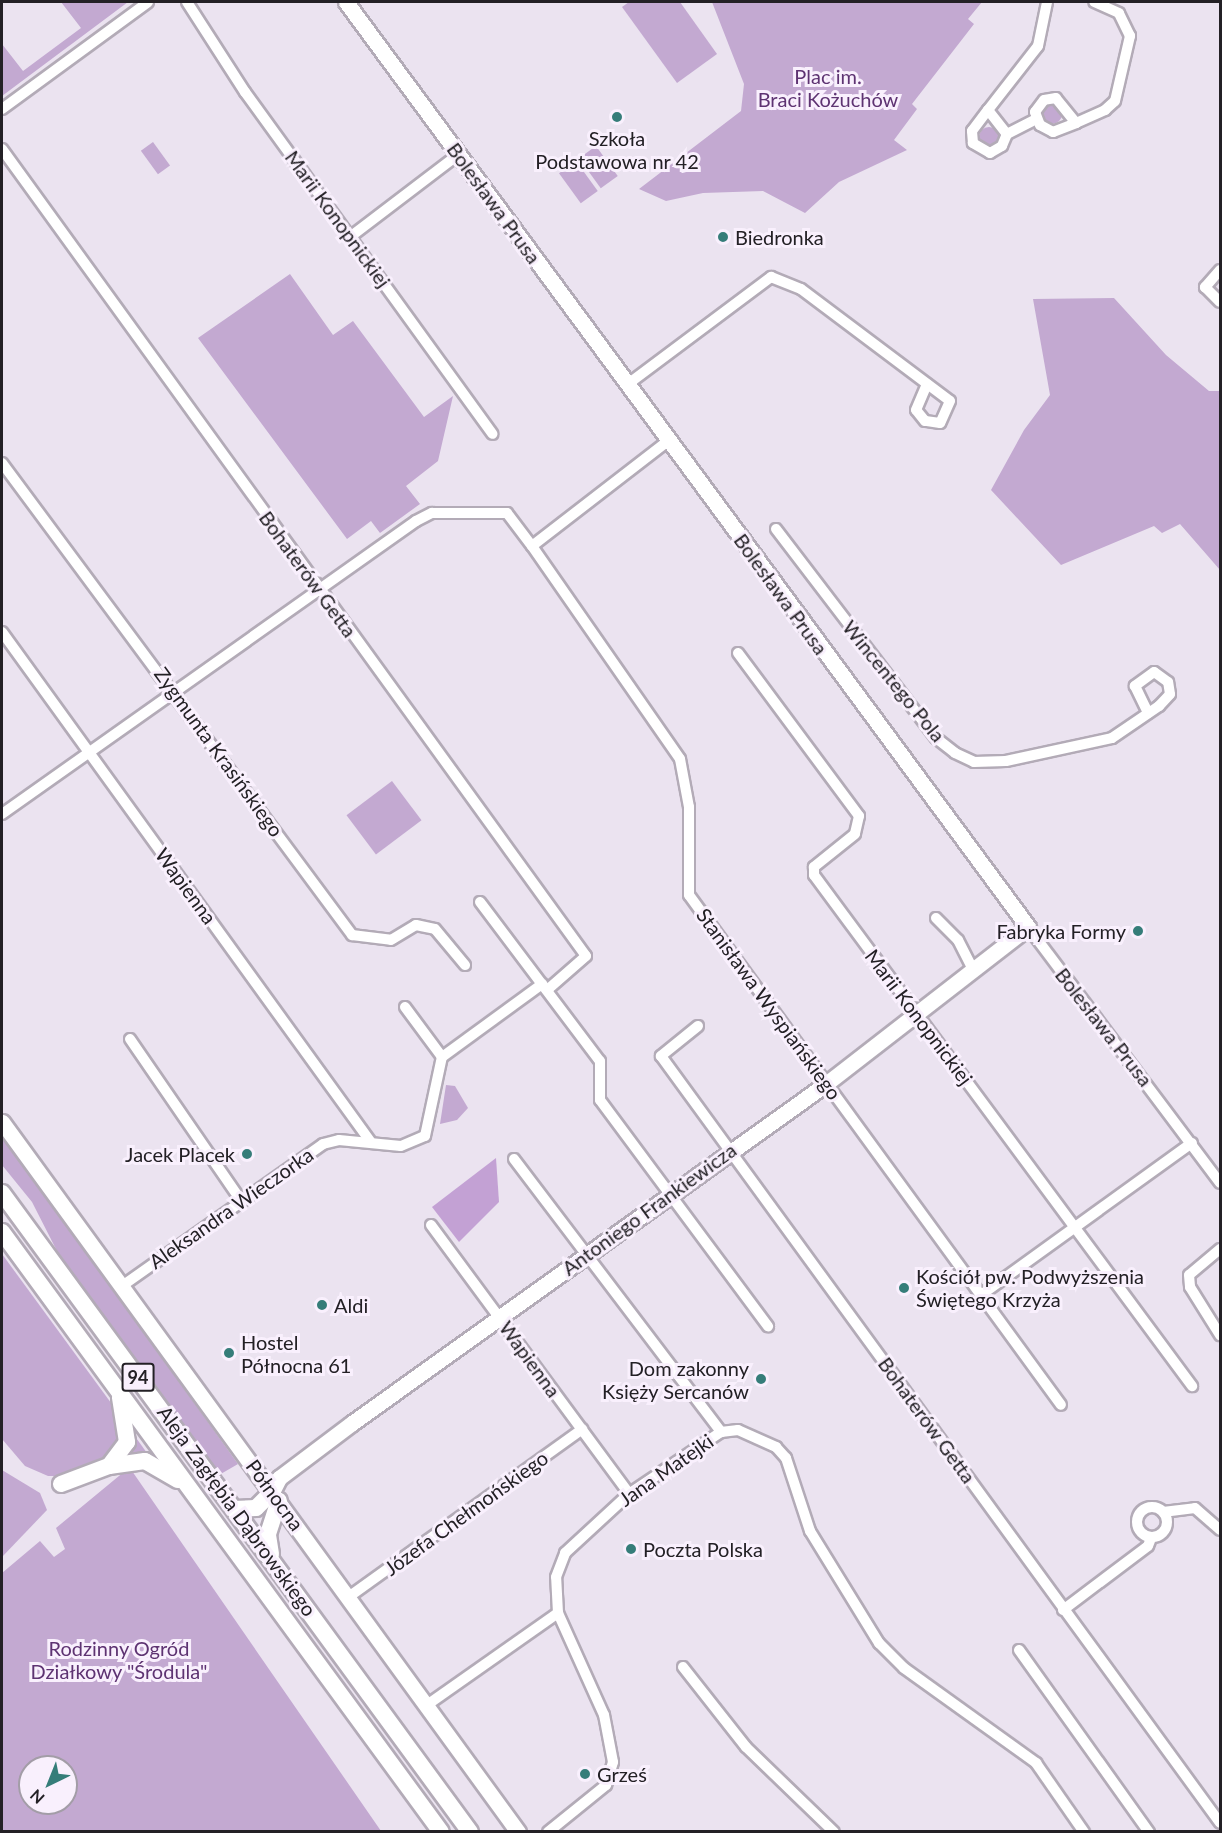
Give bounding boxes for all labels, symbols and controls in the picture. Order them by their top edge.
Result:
park label: Plac im. Braci Kożuchów [758,64,898,111]
marker: Szkoła Podstawowa nr 42 [610,110,624,124]
place label: Szkoła Podstawowa nr 42 [535,126,699,173]
street label: Bolesława Prusa [442,138,546,268]
street label: Marii Konopnickiej [280,146,396,292]
place label: Biedronka [735,225,824,249]
marker: Biedronka [716,230,730,244]
street label: Bohaterów Getta [254,506,362,642]
street label: Bolesława Prusa [729,529,833,659]
street label: Wincentego Pola [838,615,950,747]
street label: Zygmunta Krasińskiego [149,663,289,841]
street label: Wapienna [150,843,222,929]
street label: Stanisława Wyspiańskiego [691,904,847,1104]
place label: Fabryka Formy [997,919,1126,943]
marker: Fabryka Formy [1131,924,1145,938]
street label: Marii Konopnickiej [860,944,978,1090]
street label: Bolesława Prusa [1050,963,1158,1091]
street label: Antoniego Frankiewicza [557,1138,741,1280]
place label: Jacek Placek [125,1142,235,1166]
street label: Aleksandra Wieczorka [144,1142,318,1274]
marker: Jacek Placek [240,1147,254,1161]
place label: Kościół pw. Podwyższenia Świętego Krzyża [916,1264,1145,1311]
marker: Kościół pw. Podwyższenia Świętego Krzyża [897,1281,911,1295]
place label: Aldi [334,1293,368,1317]
marker: Aldi [315,1298,329,1312]
street label: Wapienna [494,1316,566,1402]
place label: Hostel Północna 61 [241,1330,351,1377]
marker: Hostel Północna 61 [222,1346,236,1360]
street label: Bohaterów Getta [873,1352,981,1488]
place label: Dom zakonny Księży Sercanów [602,1356,749,1403]
road number: 94 [122,1362,154,1392]
marker: Dom zakonny Księży Sercanów [754,1372,768,1386]
street label: Aleja Zagłębia Dąbrowskiego [153,1401,321,1621]
street label: Jana Matejki [614,1429,718,1511]
street label: Józefa Chełmońskiego [379,1446,553,1580]
street label: Północna [241,1455,309,1535]
place label: Poczta Polska [643,1537,763,1561]
marker: Poczta Polska [624,1542,638,1556]
park label: Rodzinny Ogród Działkowy "Środula" [30,1637,208,1684]
north arrow [18,1755,78,1815]
place label: Grześ [597,1762,647,1786]
marker: Grześ [578,1767,592,1781]
text: N [26,1786,48,1808]

